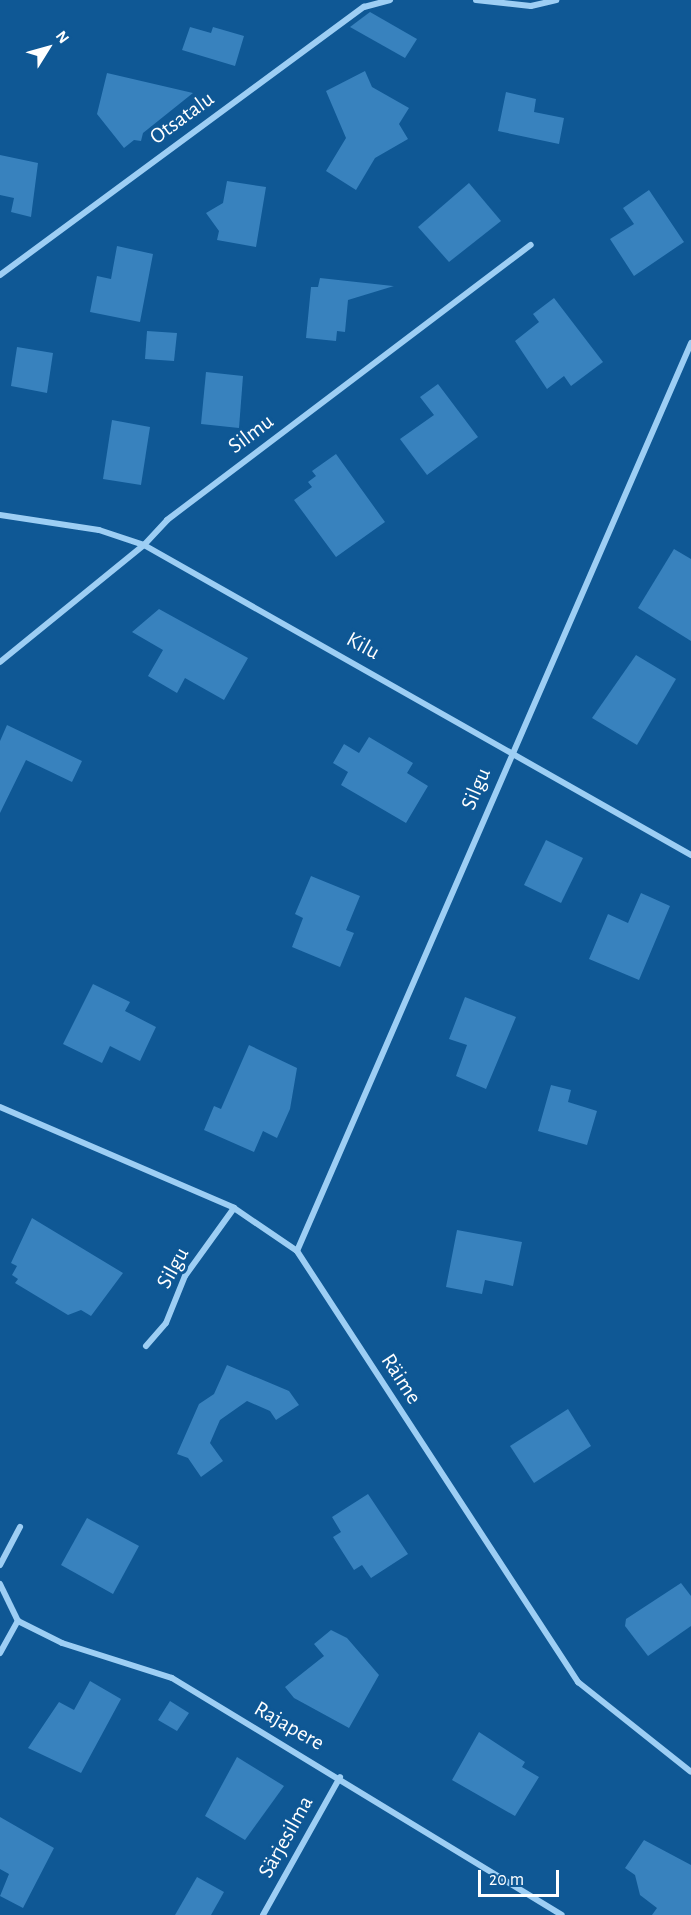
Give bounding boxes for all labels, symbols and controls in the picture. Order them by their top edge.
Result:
north arrow [18,18,78,78]
text: N [53,28,72,46]
street label: Otsatalu [145,86,219,150]
street label: Silmu [223,408,279,460]
street label: Kilu [342,626,384,666]
street label: Silgu [455,764,497,814]
street label: Silgu [151,1243,195,1293]
street label: Räime [375,1349,427,1409]
street label: Rajapere [249,1695,329,1757]
street label: Särjesilma [253,1791,319,1883]
scale bar [481,1858,562,1896]
text: 20 m [489,1871,524,1889]

